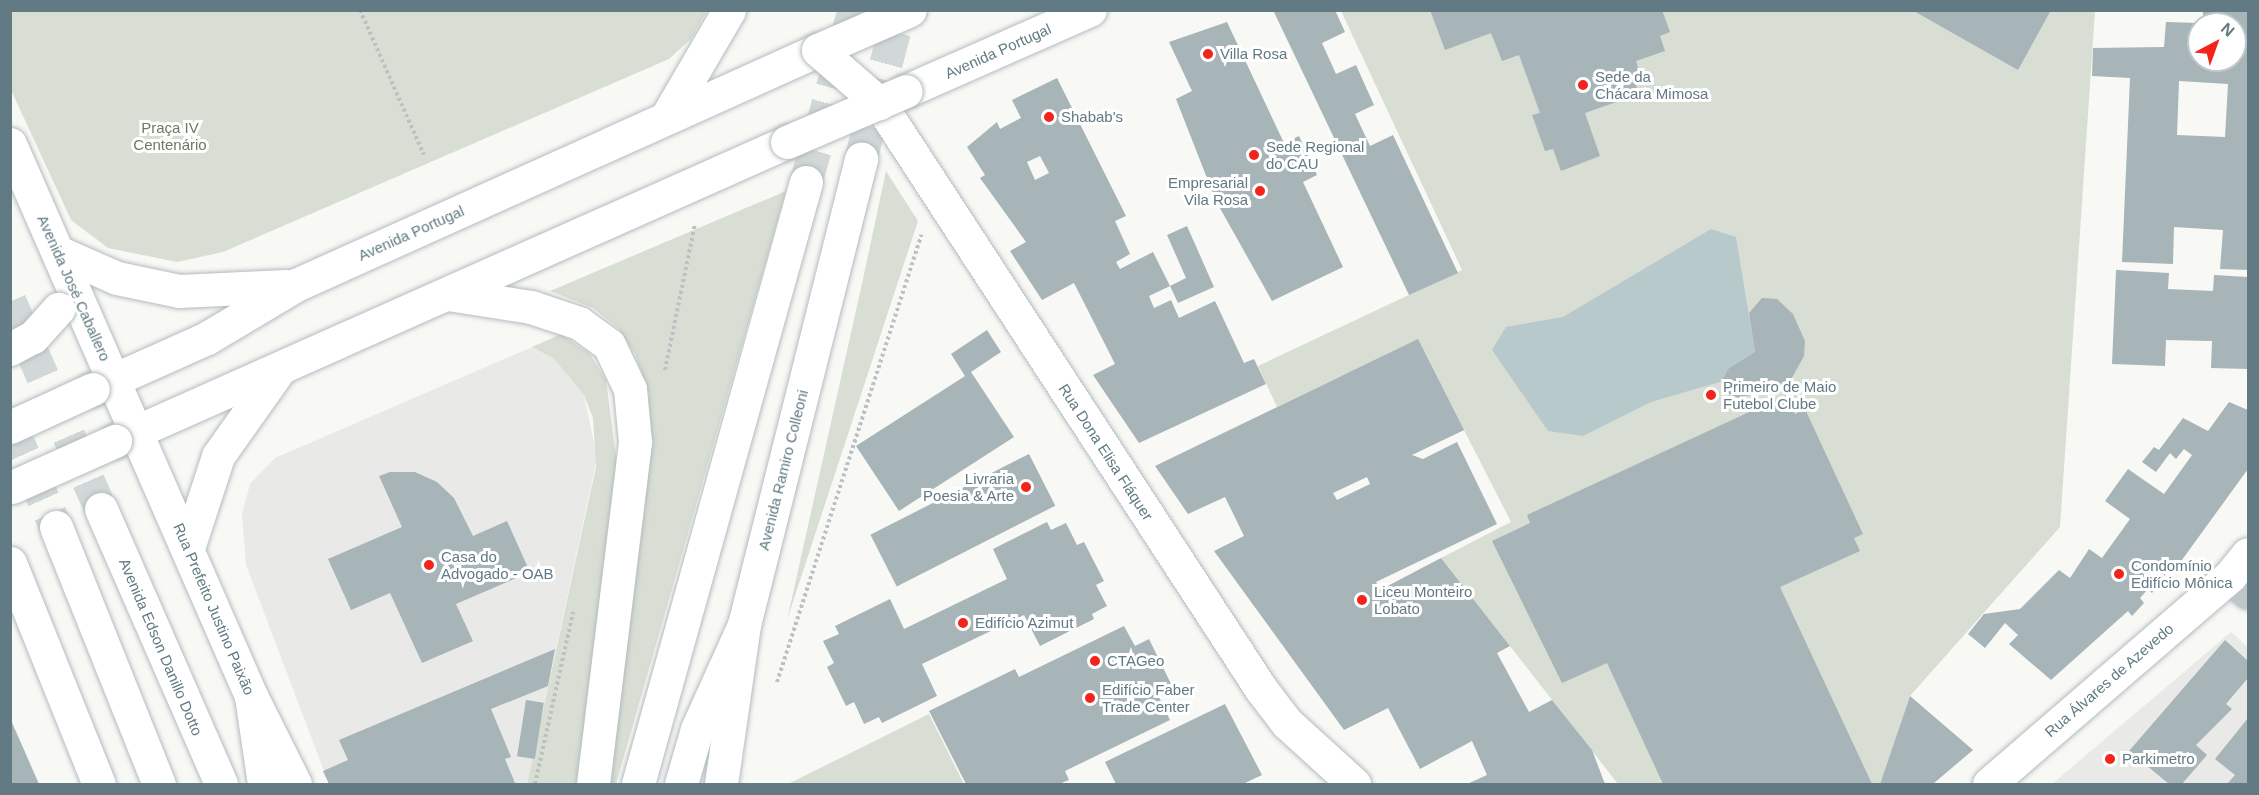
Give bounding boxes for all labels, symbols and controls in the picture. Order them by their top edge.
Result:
north arrow [2187,12,2247,72]
text: N [2218,19,2238,40]
street label: Avenida Portugal [942,20,1054,82]
place label: Villa Rosa [1220,45,1287,63]
marker: Villa Rosa [1201,47,1215,61]
place label: Sede da Chácara Mimosa [1595,67,1708,102]
marker: Sede da Chácara Mimosa [1576,78,1590,92]
place label: Shabab's [1061,108,1123,126]
marker: Shabab's [1042,110,1056,124]
park label: Praça IV Centenário [133,118,207,153]
place label: Sede Regional do CAU [1266,137,1364,172]
marker: Sede Regional do CAU [1247,148,1261,162]
place label: Empresarial Vila Rosa [1168,173,1248,208]
marker: Empresarial Vila Rosa [1253,184,1267,198]
street label: Avenida Portugal [355,202,467,264]
street label: Avenida José Caballero [34,212,114,364]
place label: Primeiro de Maio Futebol Clube [1723,377,1836,412]
street label: Rua Dona Elisa Fláquer [1055,380,1157,524]
street label: Avenida Ramiro Colleoni [754,388,812,552]
marker: Primeiro de Maio Futebol Clube [1704,388,1718,402]
place label: Livraria Poesia & Arte [922,469,1014,504]
marker: Livraria Poesia & Arte [1019,480,1033,494]
street label: Rua Prefeito Justino Paixão [170,520,258,698]
place label: Casa do Advogado - OAB [441,547,554,582]
street label: Avenida Edson Danillo Dotto [115,556,207,738]
place label: Condomínio Edifício Mônica [2131,556,2233,591]
marker: Casa do Advogado - OAB [422,558,436,572]
marker: Condomínio Edifício Mônica [2112,567,2126,581]
place label: Liceu Monteiro Lobato [1374,582,1472,617]
marker: Liceu Monteiro Lobato [1355,593,1369,607]
place label: Edifício Azimut [975,614,1074,632]
marker: Edifício Azimut [956,616,970,630]
street label: Rua Álvares de Azevedo [2041,619,2177,741]
place label: CTAGeo [1107,652,1164,670]
marker: CTAGeo [1088,654,1102,668]
place label: Edifício Faber Trade Center [1102,680,1195,715]
marker: Edifício Faber Trade Center [1083,691,1097,705]
place label: Parkimetro [2122,750,2195,768]
marker: Parkimetro [2103,752,2117,766]

